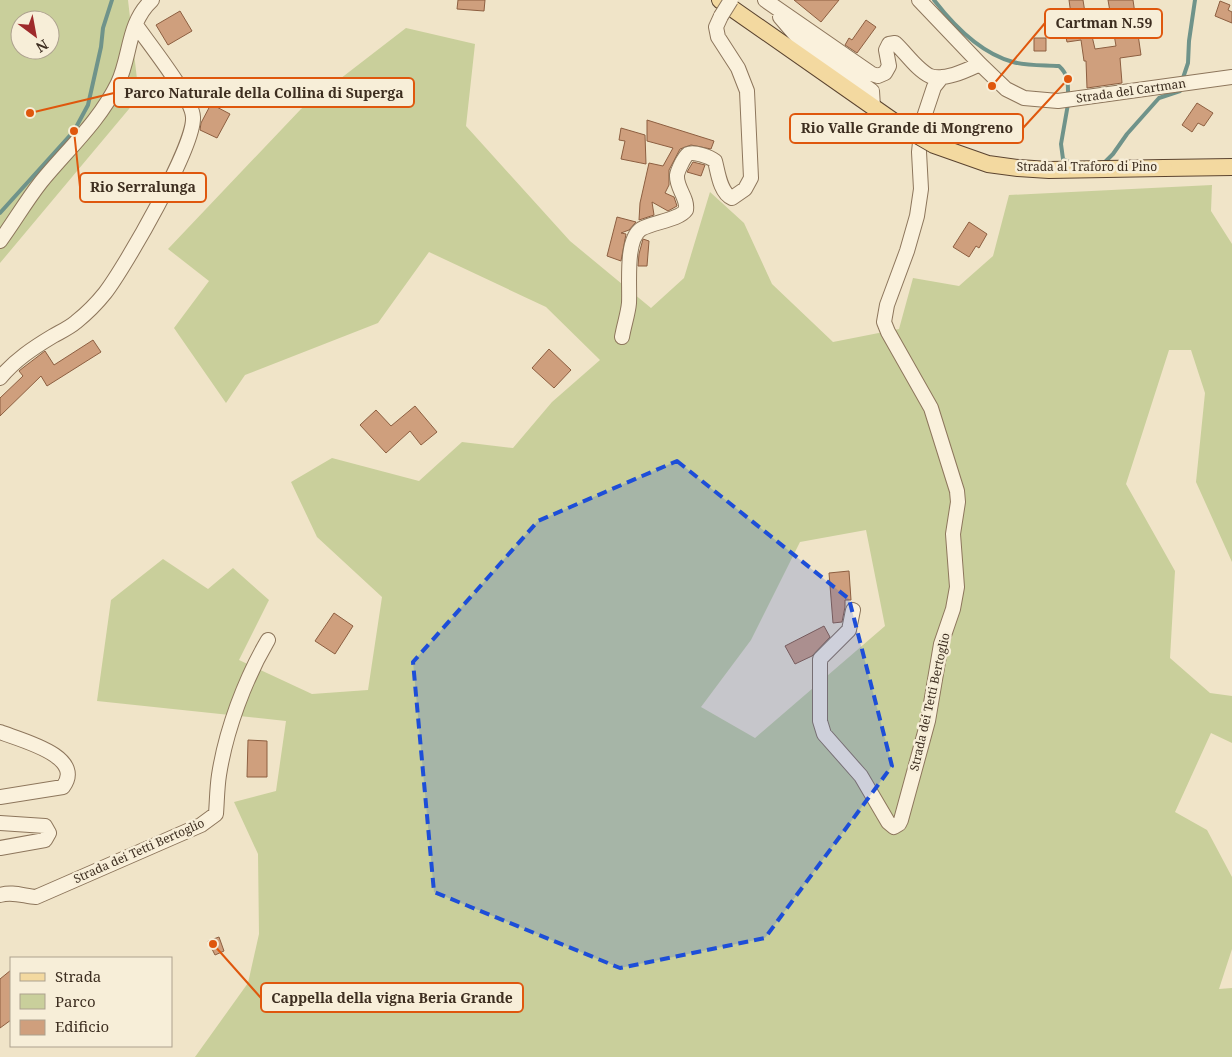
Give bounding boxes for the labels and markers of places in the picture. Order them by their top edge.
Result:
callout: Cartman N.59 [1045,9,1162,38]
callout: Parco Naturale della Collina di Superga [114,78,414,107]
callout: Rio Valle Grande di Mongreno [790,114,1023,143]
callout: Rio Serralunga [80,173,206,202]
callout: Cappella della vigna Beria Grande [261,983,523,1012]

